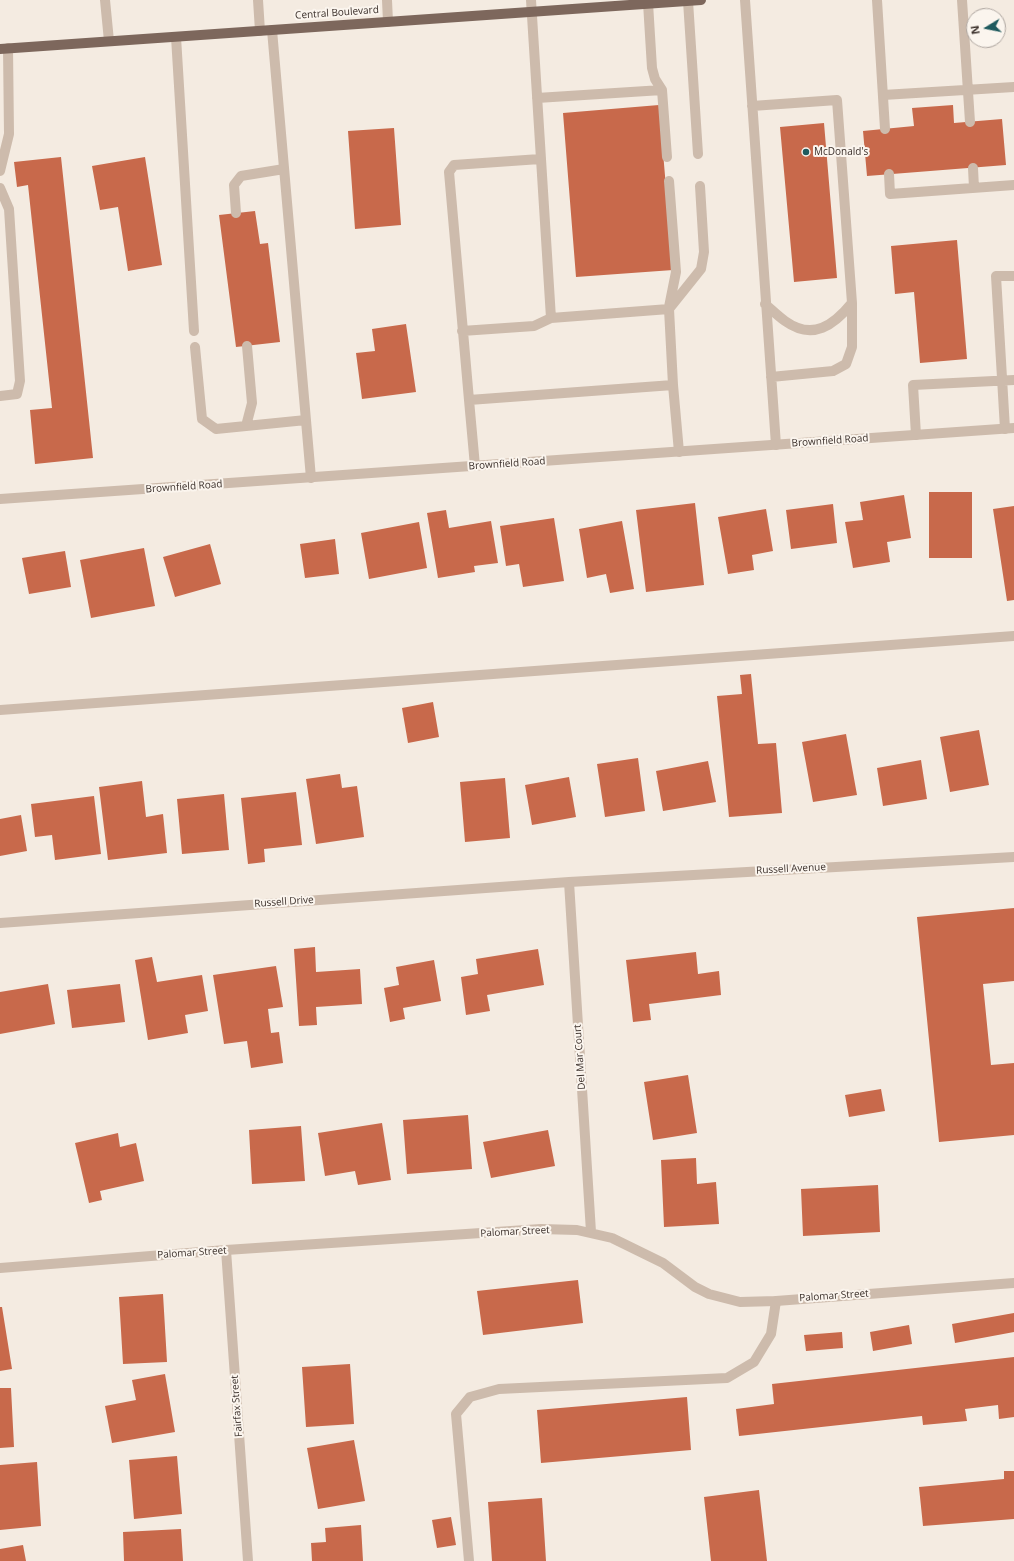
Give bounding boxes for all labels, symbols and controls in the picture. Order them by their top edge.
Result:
street label: Central Boulevard [295,4,379,22]
north arrow [966,8,1006,48]
text: N [967,24,983,36]
place label: McDonald's [814,146,868,158]
marker: McDonald's [801,147,811,157]
street label: Brownfield Road [791,432,869,450]
street label: Brownfield Road [468,455,546,473]
street label: Brownfield Road [145,478,223,496]
street label: Russell Avenue [756,861,826,877]
street label: Russell Drive [254,894,314,910]
street label: Del Mar Court [572,1024,588,1090]
street label: Palomar Street [480,1224,550,1240]
street label: Palomar Street [157,1245,227,1261]
street label: Palomar Street [799,1288,869,1304]
street label: Fairfax Street [229,1375,245,1437]

